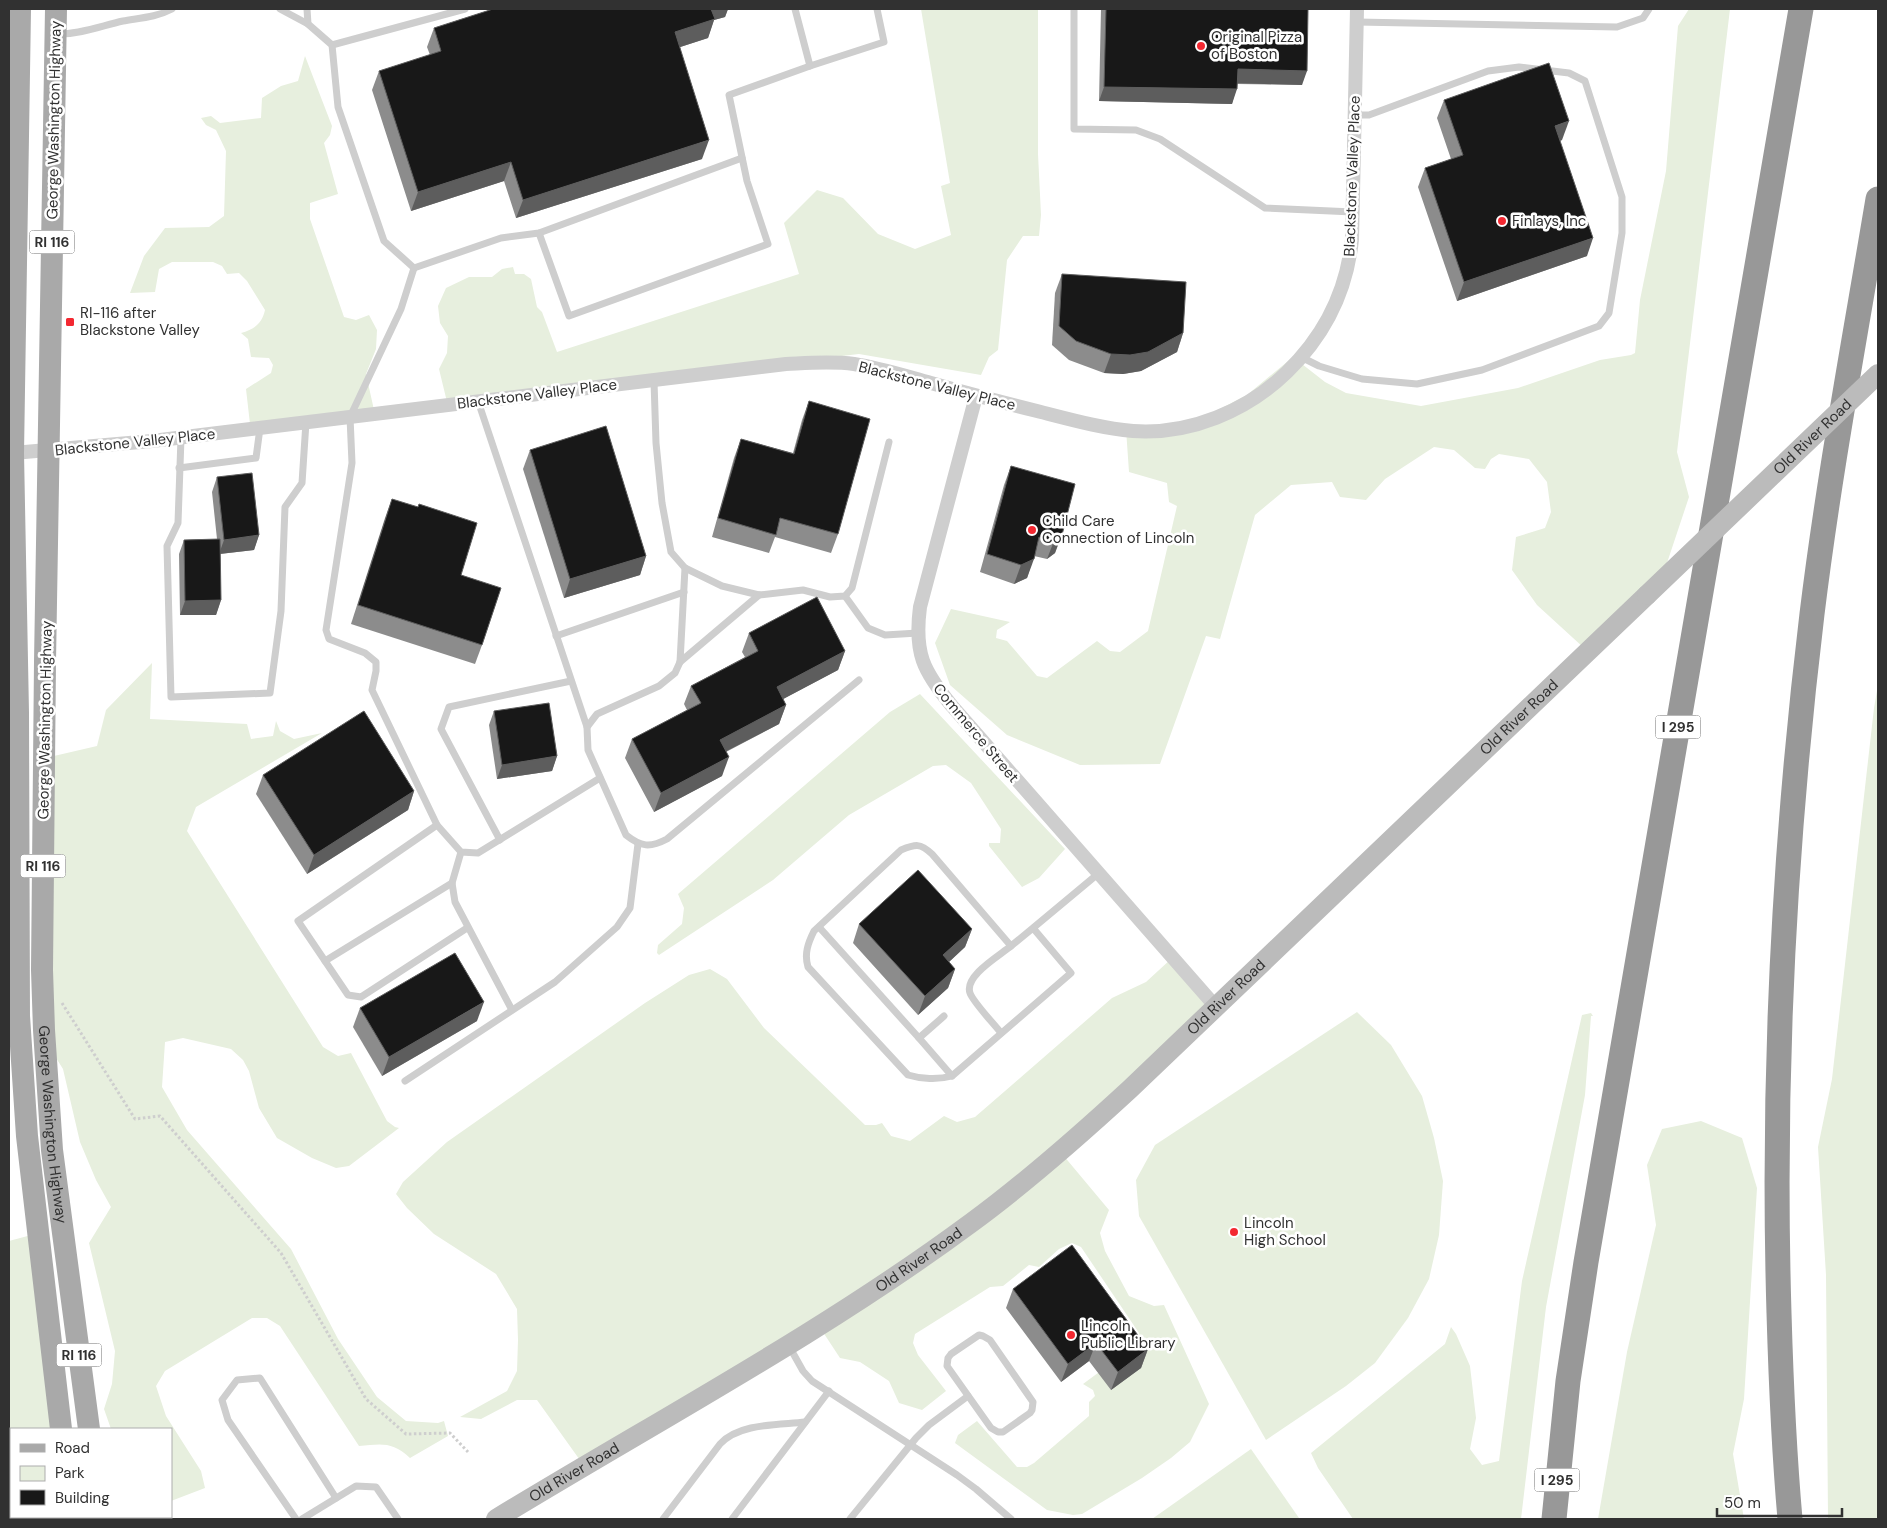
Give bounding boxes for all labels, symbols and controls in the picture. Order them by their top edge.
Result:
street label: George Washington Highway [42,20,66,220]
place label: Original Pizza of Boston [1211,27,1302,64]
marker: Original Pizza of Boston [1195,40,1207,52]
street label: Blackstone Valley Place [1339,95,1365,257]
place label: Finlays, Inc [1512,211,1586,231]
marker: Finlays, Inc [1496,215,1508,227]
road number: RI 116 [30,230,74,253]
place label: RI-116 after Blackstone Valley [80,303,200,340]
marker: RI-116 after Blackstone Valley [64,316,76,328]
street label: Blackstone Valley Place [856,357,1018,415]
street label: Blackstone Valley Place [456,374,618,414]
street label: Old River Road [1769,394,1856,479]
street label: Blackstone Valley Place [54,424,216,460]
place label: Child Care Connection of Lincoln [1042,511,1194,548]
marker: Child Care Connection of Lincoln [1026,524,1038,536]
street label: George Washington Highway [33,620,57,820]
street label: Old River Road [1475,675,1563,760]
street label: Commerce Street [929,679,1024,787]
road number: I 295 [1656,716,1700,739]
road number: RI 116 [20,854,66,878]
street label: Old River Road [1183,955,1270,1039]
street label: George Washington Highway [34,1025,72,1225]
place label: Lincoln High School [1244,1213,1326,1250]
street label: Old River Road [871,1223,966,1297]
marker: Lincoln High School [1228,1226,1240,1238]
place label: Lincoln Public Library [1081,1316,1176,1353]
marker: Lincoln Public Library [1065,1329,1077,1341]
road number: RI 116 [56,1344,102,1366]
legend [10,1428,172,1518]
text: Road [55,1438,90,1458]
street label: Old River Road [525,1438,623,1507]
text: Park [55,1463,85,1483]
road number: I 295 [1534,1468,1580,1492]
scale bar [1717,1486,1842,1518]
text: Building [55,1488,110,1508]
text: 50 m [1724,1493,1761,1513]

